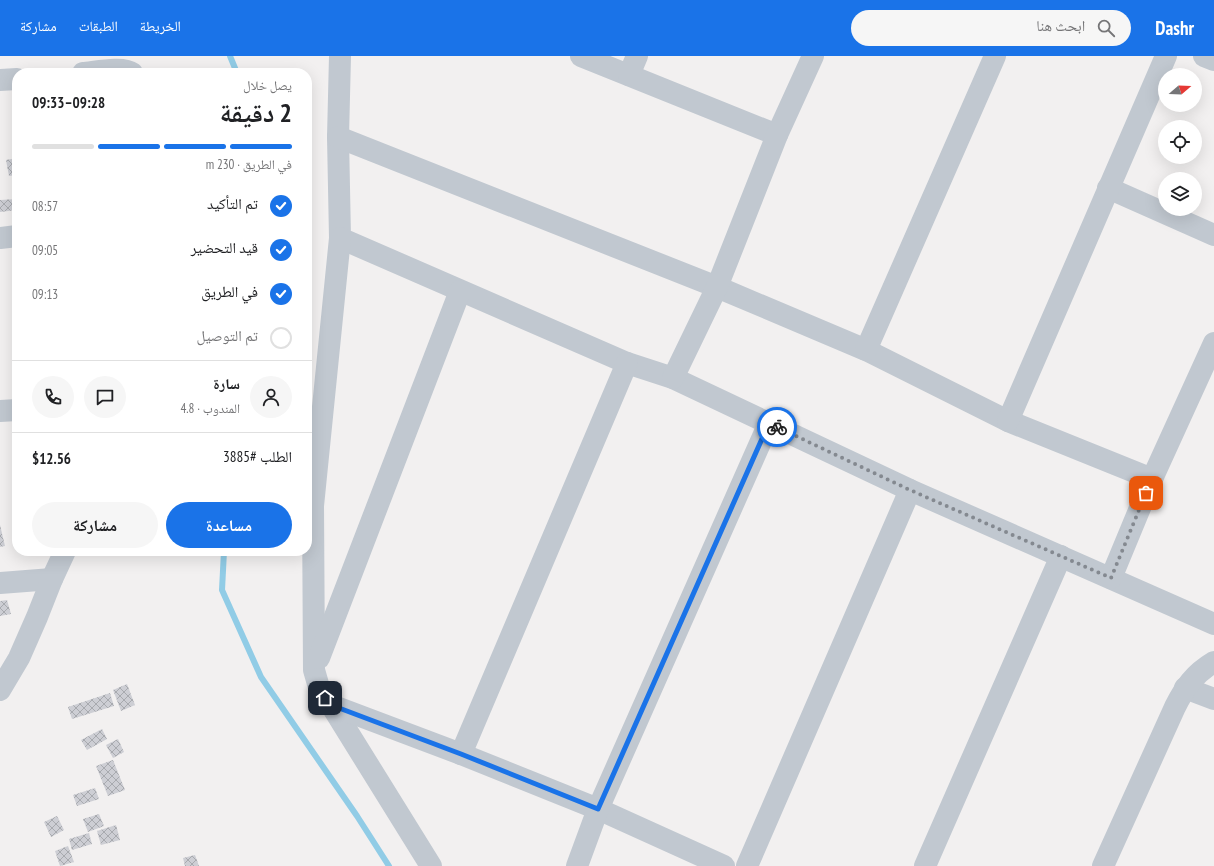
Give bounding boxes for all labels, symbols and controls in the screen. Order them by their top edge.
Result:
search box [851,10,1131,46]
text: ابحث هنا [1036,16,1085,35]
text: Dashr [1155,16,1194,40]
text: مشاركة [20,17,57,35]
text: الطبقات [79,17,118,35]
text: الخريطة [140,17,181,35]
icon: search [1095,17,1117,39]
north arrow [1158,68,1202,112]
map controls [1158,68,1202,216]
text: يصل خلال [243,77,292,94]
text: 09:28–09:33 [32,93,105,112]
text: 2 دقيقة [220,96,292,129]
button: locate [1158,120,1202,164]
text: في الطريق · 230 m [206,156,292,173]
button: layers [1158,172,1202,216]
text: تم التأكيد [207,194,258,213]
icon: check [270,195,292,217]
text: 08:57 [32,198,58,215]
text: قيد التحضير [191,238,258,257]
icon: check [270,239,292,261]
text: 09:05 [32,242,58,259]
text: في الطريق [201,282,258,301]
icon: check [270,283,292,305]
text: 09:13 [32,286,58,303]
text: تم التوصيل [197,326,258,345]
text: سارة [213,374,240,393]
button: phone [32,376,74,418]
button: chat [84,376,126,418]
button: person [250,376,292,418]
text: المندوب · 4.8 [180,400,240,417]
courier [757,407,797,447]
icon: bike [766,416,788,438]
text: الطلب #3885 [223,447,292,466]
text: $12.56 [32,449,71,468]
pin [1129,476,1163,510]
icon: bag [1135,482,1157,504]
button: مشاركة [32,502,158,548]
button: مساعدة [166,502,292,548]
pin [308,681,342,715]
icon: home [314,687,336,709]

